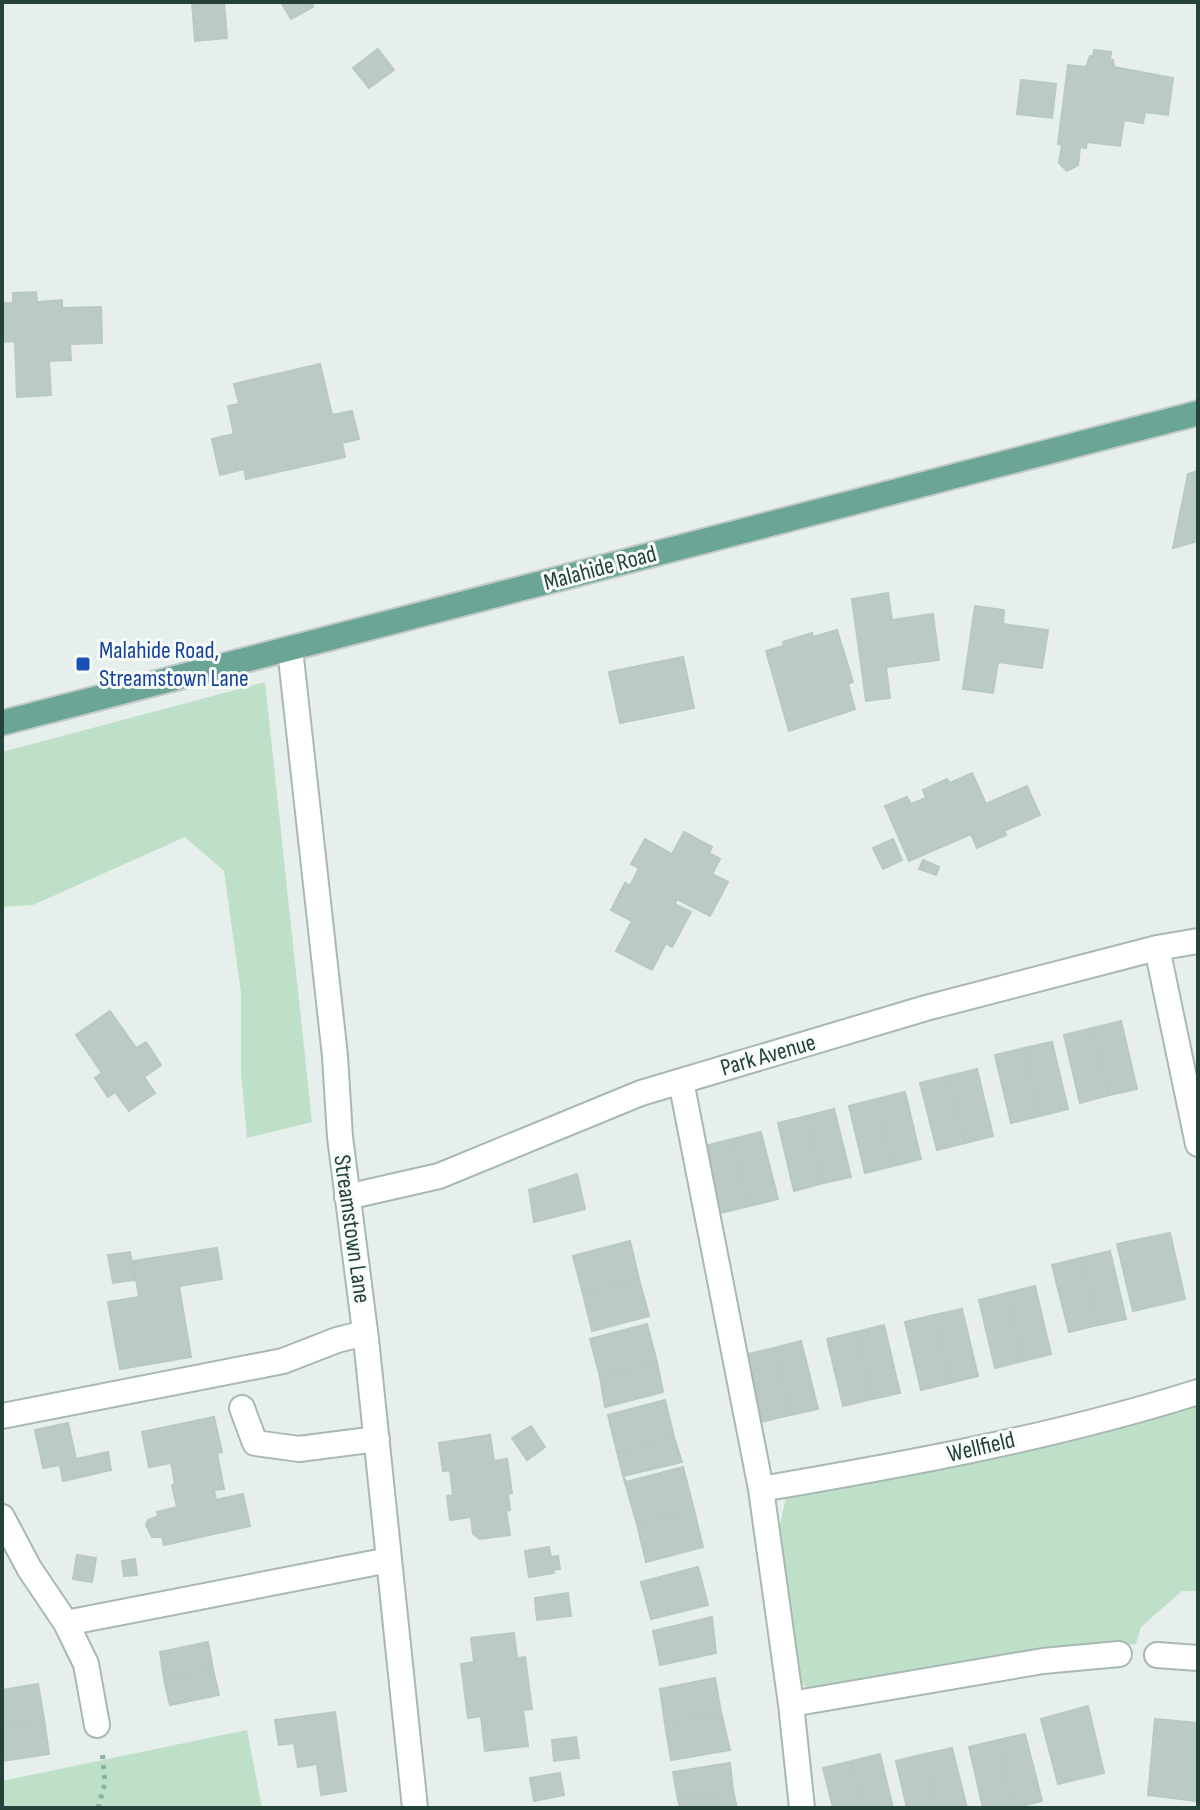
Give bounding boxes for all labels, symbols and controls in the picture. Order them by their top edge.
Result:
street label: Malahide Road [541,539,659,597]
place label: Malahide Road, Streamstown Lane [99,636,249,693]
marker: Malahide Road, Streamstown Lane [74,655,92,673]
street label: Park Avenue [717,1028,819,1082]
street label: Streamstown Lane [327,1153,377,1305]
street label: Wellfield [944,1425,1018,1469]

